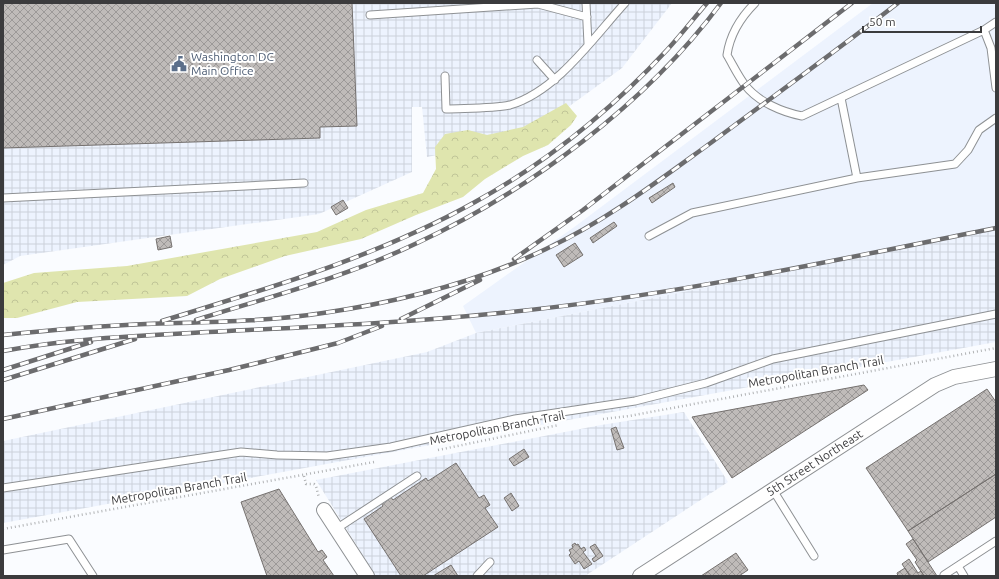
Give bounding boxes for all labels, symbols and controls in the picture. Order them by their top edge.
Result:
scale bar [863,8,981,34]
text: 50 m [869,15,896,28]
place label: Washington DC Main Office [191,50,275,77]
public building icon: Washington DC Main Office [170,55,188,73]
street label: Metropolitan Branch Trail [747,353,885,390]
street label: Metropolitan Branch Trail [428,408,566,447]
street label: 5th Street Northeast [764,427,865,498]
street label: Metropolitan Branch Trail [110,470,248,507]

